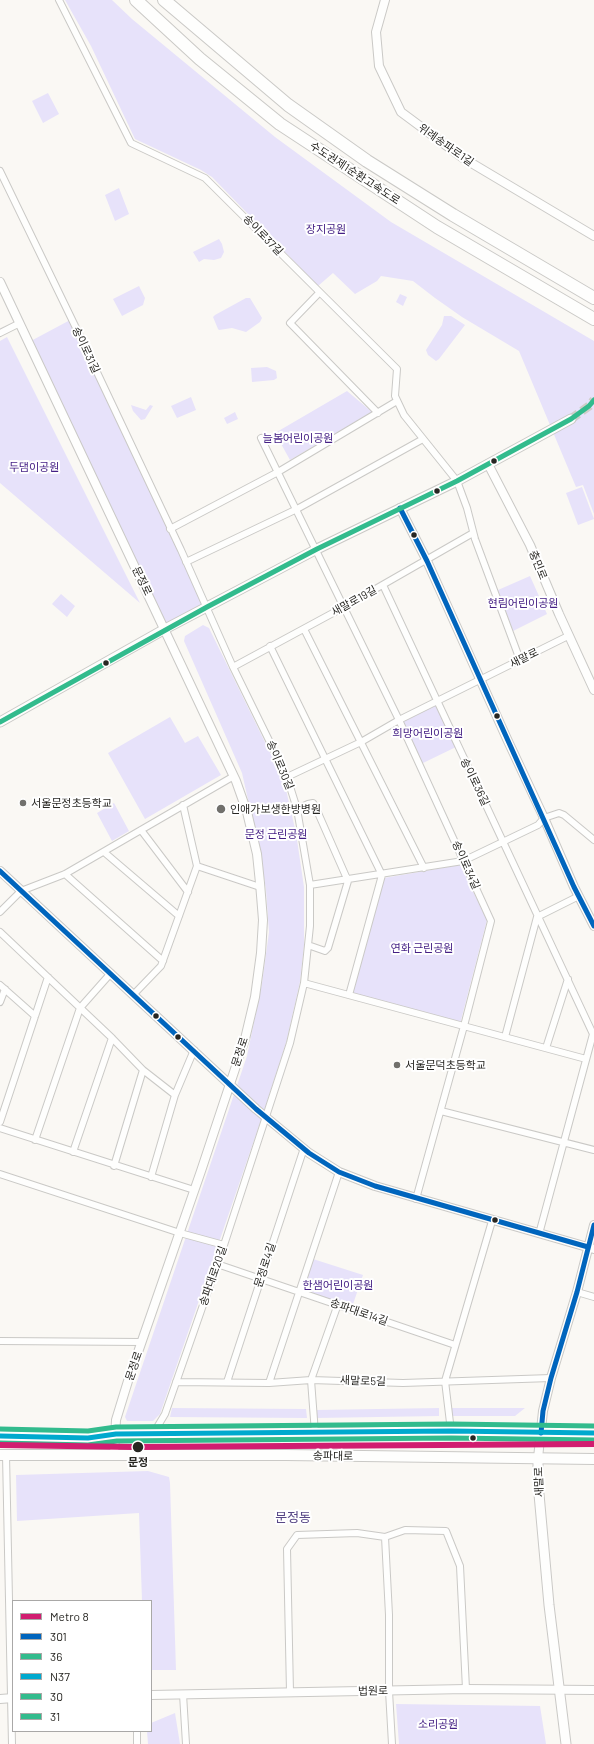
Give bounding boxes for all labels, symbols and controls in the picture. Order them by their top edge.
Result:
street label: 위례송파로1길 [416,121,476,169]
street label: 수도권제1순환고속도로 [307,139,403,207]
street label: 송이로37길 [240,212,286,258]
park label: 장지공원 [306,222,346,236]
street label: 송이로31길 [69,325,103,375]
park label: 늘봄어린이공원 [263,431,333,445]
unlabelled marker [489,456,499,466]
park label: 두댐이공원 [9,460,59,474]
unlabelled marker [432,486,442,496]
unlabelled marker [409,530,419,540]
street label: 충민로 [526,548,550,582]
street label: 문정로 [129,564,155,598]
street label: 새말로19길 [329,583,379,619]
park label: 현림어린이공원 [488,596,558,610]
street label: 새말로 [507,645,541,671]
unlabelled marker [101,658,111,668]
unlabelled marker [492,711,502,721]
park label: 희망어린이공원 [393,726,463,740]
street label: 송이로30길 [264,738,296,792]
street label: 송이로36길 [458,756,492,808]
place label: 서울문정초등학교 [31,796,112,810]
marker: 서울문정초등학교 [18,798,28,808]
place label: 인애가보생한방병원 [230,802,321,816]
marker: 인애가보생한방병원 [215,803,227,815]
park label: 문정 근린공원 [245,827,307,841]
street label: 송이로34길 [449,838,483,892]
park label: 연화 근린공원 [391,941,453,955]
unlabelled marker [151,1011,161,1021]
unlabelled marker [173,1032,183,1042]
street label: 문정로 [229,1036,251,1068]
place label: 서울문덕초등학교 [405,1058,486,1072]
marker: 서울문덕초등학교 [392,1060,402,1070]
unlabelled marker [490,1215,500,1225]
street label: 문정로4길 [252,1241,278,1289]
street label: 송파대로20길 [197,1244,229,1308]
park label: 한샘어린이공원 [303,1278,373,1292]
street label: 송파대로14길 [328,1296,390,1328]
street label: 문정로 [123,1349,145,1383]
street label: 새말로5길 [340,1374,386,1388]
unlabelled marker [468,1433,478,1443]
marker: 문정 [131,1440,145,1454]
street label: 송파대로 [313,1449,353,1463]
place label: 문정 [128,1455,148,1469]
street label: 새말로 [532,1467,546,1497]
district label: 문정동 [275,1510,311,1526]
legend [12,1600,152,1732]
text: Metro 8 [50,1609,89,1623]
text: 301 [50,1629,67,1643]
text: 36 [50,1649,62,1663]
text: N37 [50,1669,70,1683]
street label: 법원로 [358,1684,388,1698]
text: 30 [50,1689,63,1703]
text: 31 [50,1709,60,1723]
park label: 소리공원 [418,1717,458,1731]

